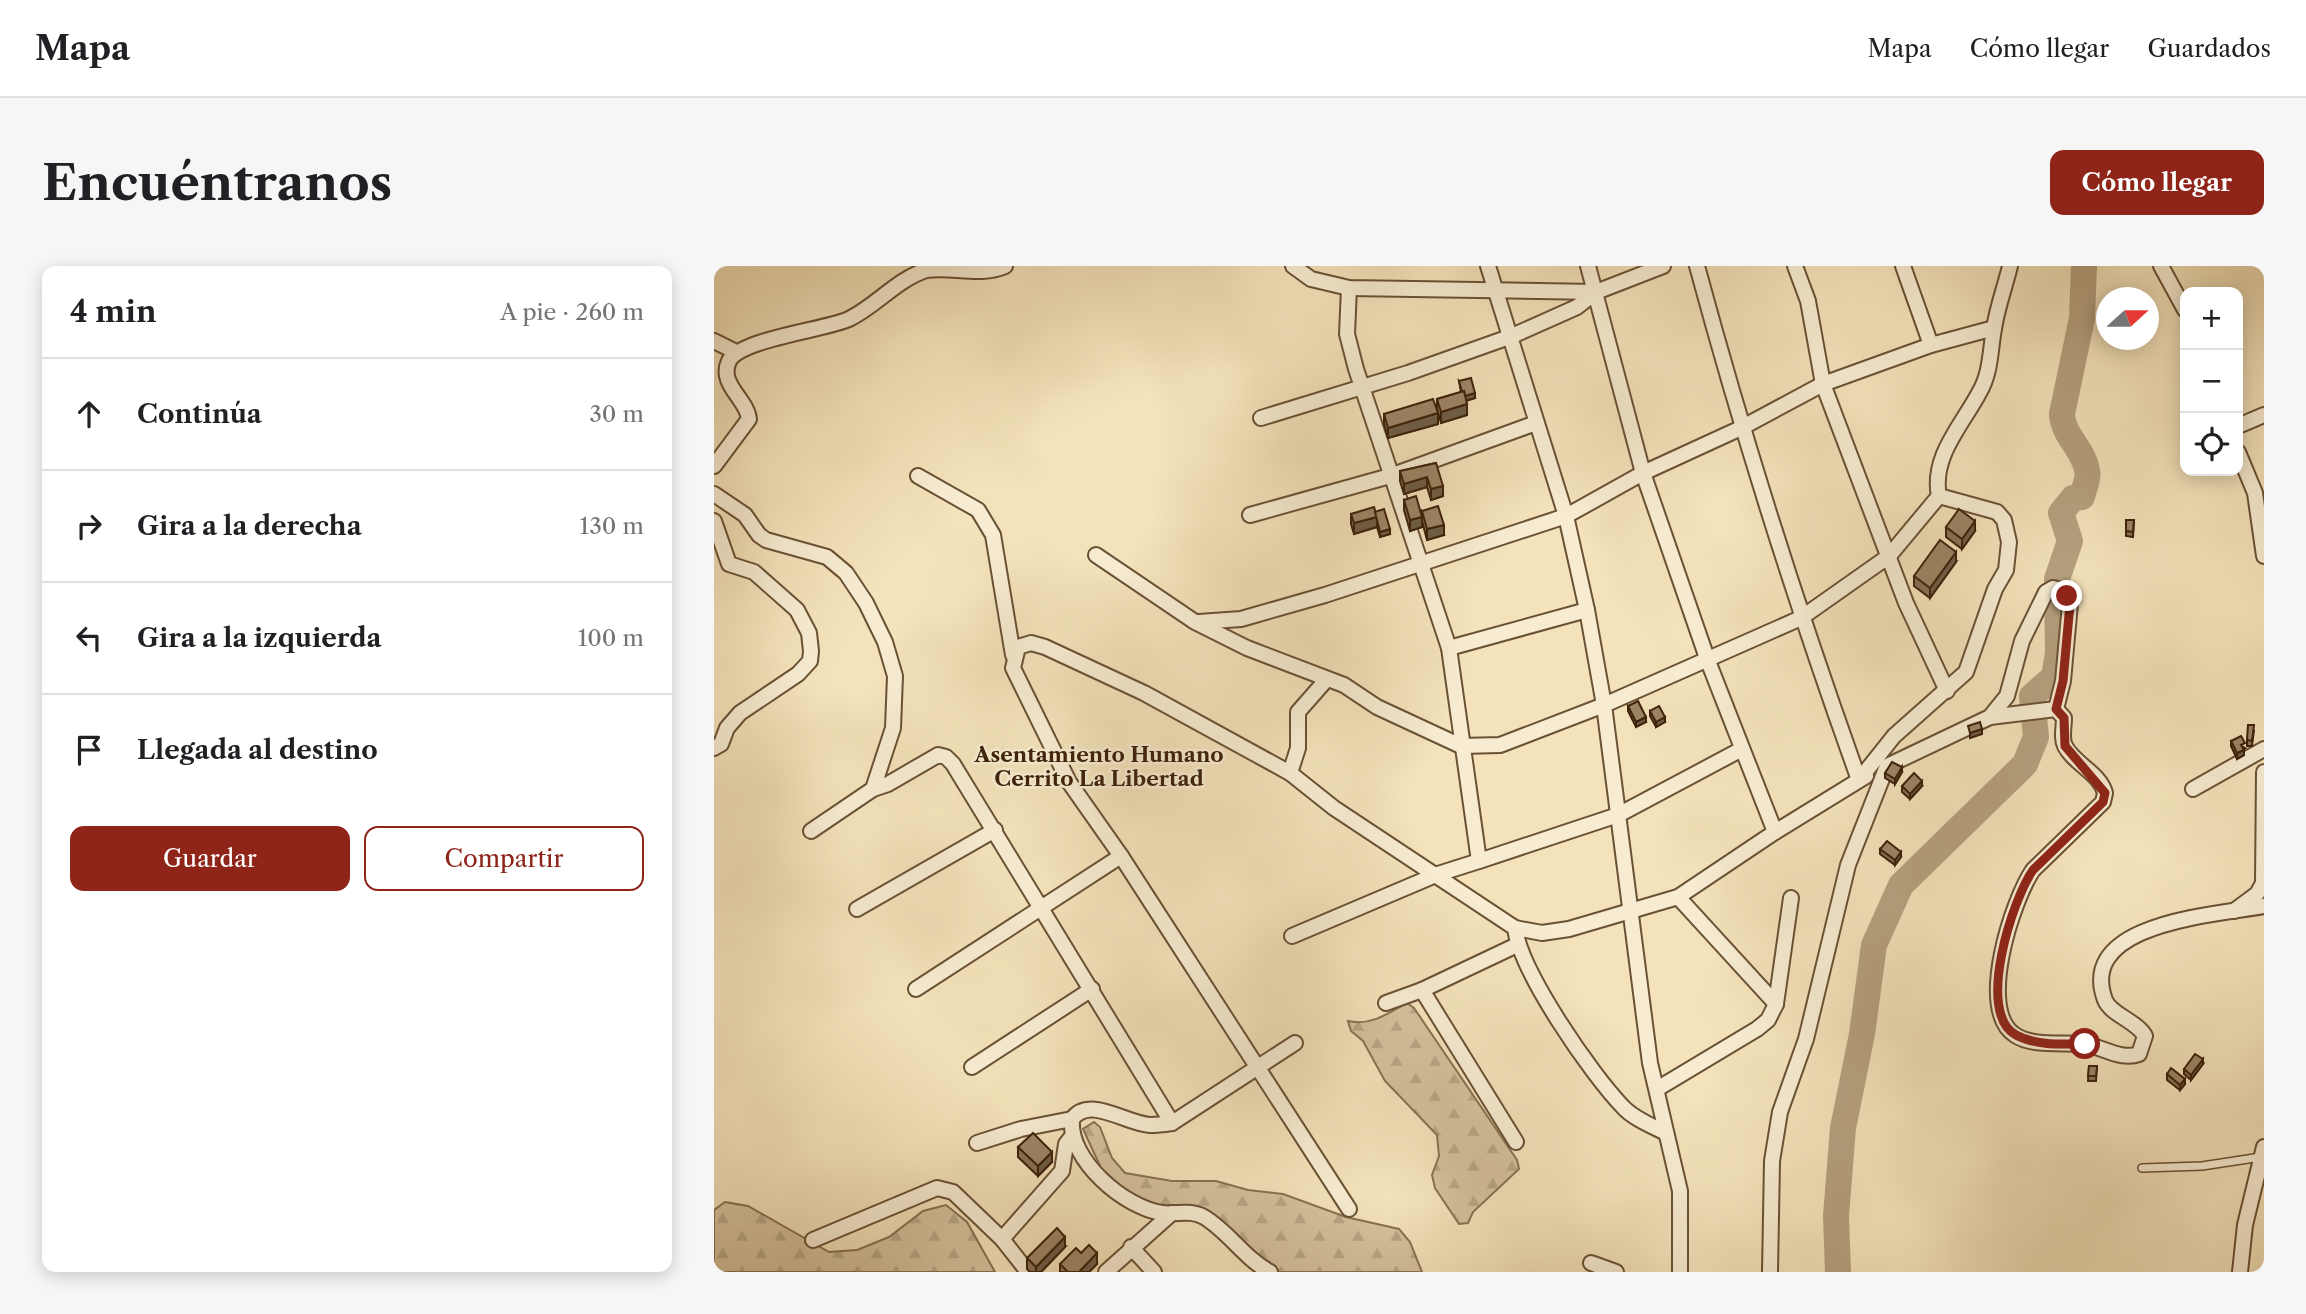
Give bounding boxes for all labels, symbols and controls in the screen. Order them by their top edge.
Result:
text: Mapa [35,28,130,69]
text: Mapa [1867,34,1932,63]
text: Cómo llegar [1970,34,2109,63]
text: Guardados [2147,34,2271,63]
button: Cómo llegar [2050,150,2264,215]
text: Encuéntranos [42,152,392,213]
north arrow [2096,287,2159,350]
map controls [2180,287,2243,476]
button: + [2180,287,2243,350]
text: 4 min [70,293,156,330]
text: A pie · 260 m [500,298,644,326]
button: − [2180,350,2243,413]
icon: ahead [70,395,108,433]
text: Continúa [137,398,262,430]
text: 30 m [589,400,644,428]
button: locate [2180,413,2243,476]
icon: right [70,507,108,545]
text: Gira a la derecha [137,510,362,542]
text: 130 m [580,512,644,540]
route end [2051,580,2082,611]
icon: left [70,619,108,657]
text: Gira a la izquierda [137,622,382,654]
text: 100 m [578,624,644,652]
icon: arrive [70,731,108,769]
text: Llegada al destino [137,734,378,766]
district label: Asentamiento Humano Cerrito La Libertad [973,742,1224,791]
button: Guardar [70,826,350,891]
button: Compartir [364,826,644,891]
route start [2069,1028,2100,1059]

